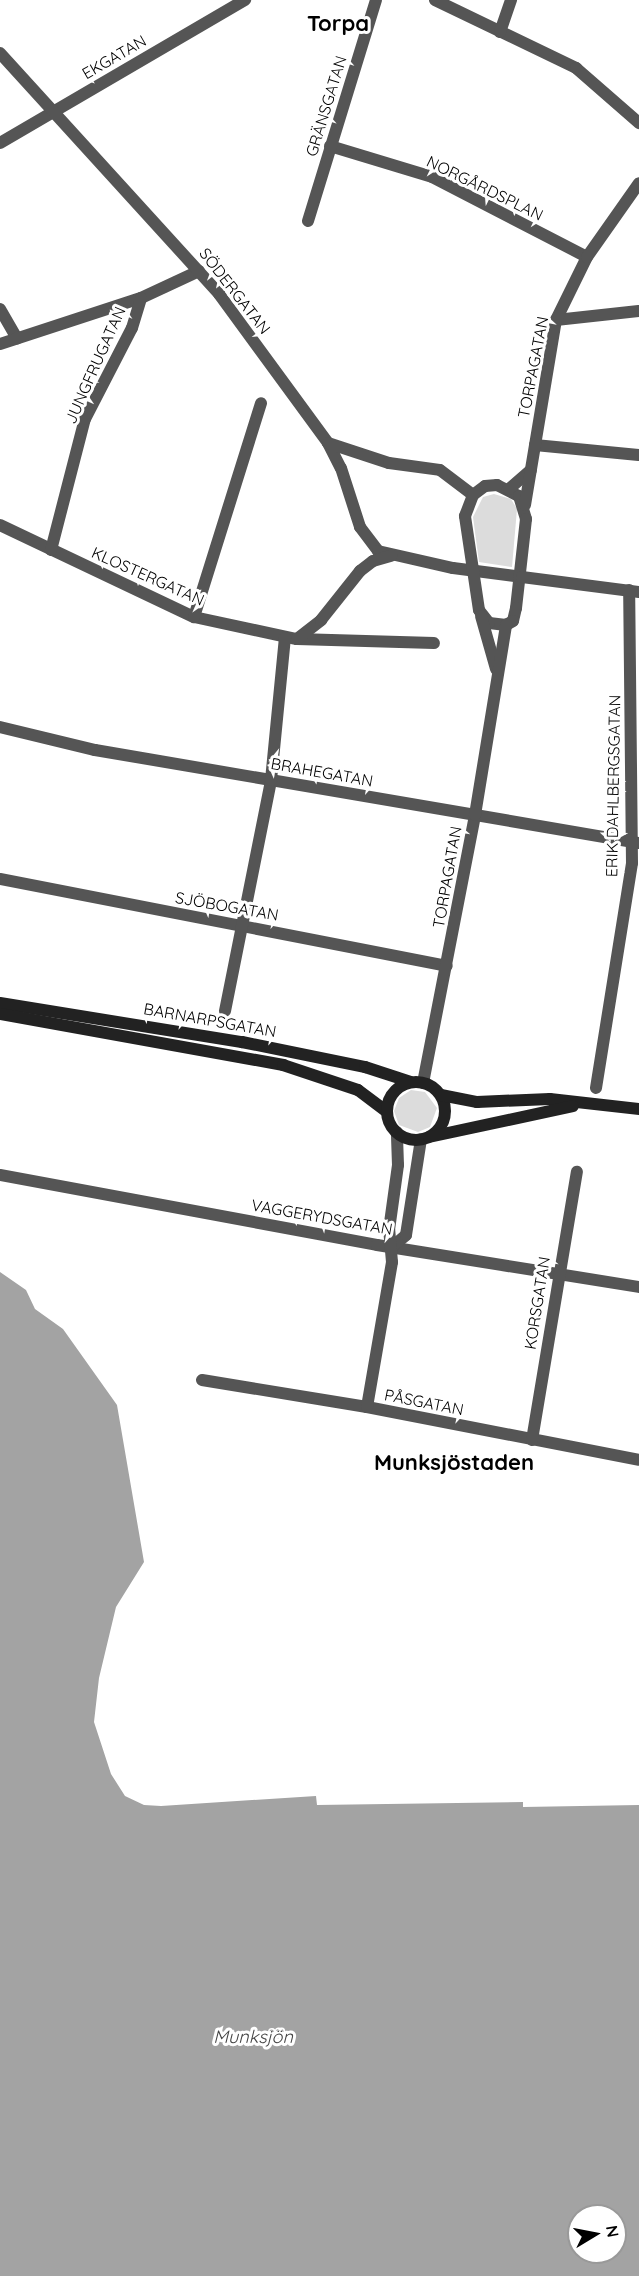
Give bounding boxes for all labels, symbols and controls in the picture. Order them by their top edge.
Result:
district label: Torpa [307,11,369,37]
street label: EKGATAN [78,31,150,83]
street label: GRÄNSGATAN [302,53,350,159]
street label: NORGÅRDSPLAN [424,151,546,225]
street label: SÖDERGATAN [195,244,275,338]
street label: JUNGFRUGATAN [61,304,129,426]
street label: TORPAGATAN [514,315,552,419]
street label: KLOSTERGATAN [89,543,207,609]
street label: ERIK DAHLBERGSGATAN [602,695,624,877]
street label: BRAHEGATAN [269,754,375,790]
street label: TORPAGATAN [429,825,465,929]
street label: SJÖBOGATAN [174,887,280,925]
street label: BARNARPSGATAN [142,999,278,1041]
street label: VAGGERYDSGATAN [250,1195,394,1239]
street label: KORSGATAN [520,1255,554,1351]
street label: PÅSGATAN [383,1385,465,1419]
district label: Munksjöstaden [374,1450,534,1476]
water label: Munksjön [213,2026,293,2048]
north arrow [567,2204,627,2264]
text: N [602,2224,624,2239]

